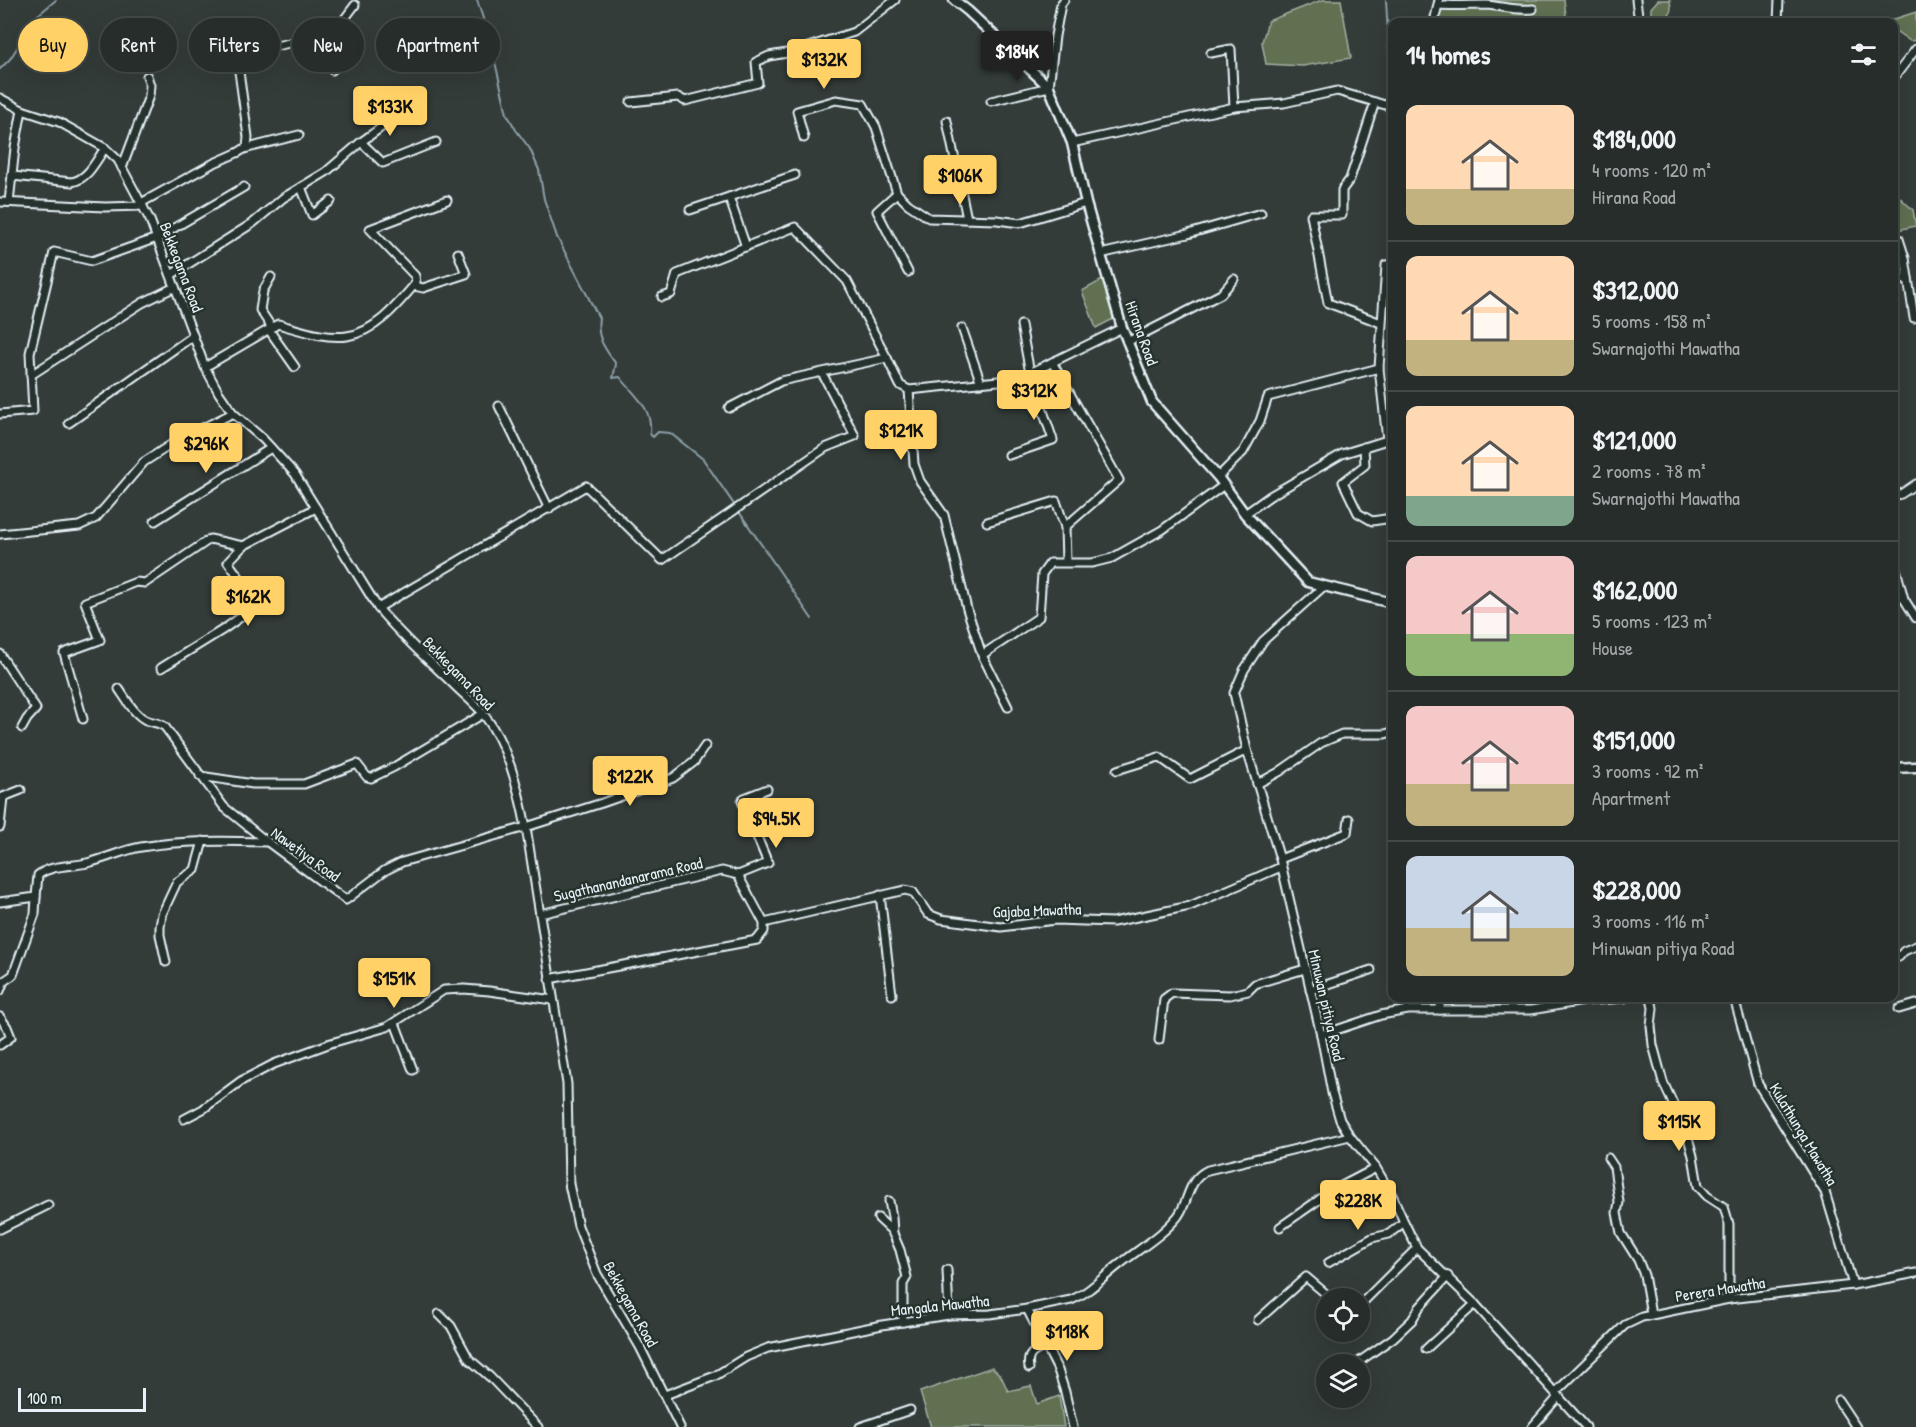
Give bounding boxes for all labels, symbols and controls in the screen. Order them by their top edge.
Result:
chip: Buy [18,18,88,72]
chip: Rent [100,18,177,72]
chip: Filters [189,18,280,72]
chip: New [292,18,364,72]
chip: Apartment [376,18,500,72]
pin: $184K [975,31,1059,82]
text: $184K [995,37,1039,64]
text: 14 homes [1406,37,1491,72]
icon: filters [1847,38,1880,71]
pin: $132K [782,39,866,90]
text: $132K [801,45,847,72]
pin: $133K [348,86,432,137]
text: $133K [367,92,413,119]
text: $184,000 [1592,121,1676,156]
icon: home [1454,129,1526,201]
pin: $106K [918,155,1002,206]
text: 4 rooms · 120 m² [1592,156,1711,183]
text: $106K [938,161,982,188]
text: Hirana Road [1592,183,1676,210]
street label: Bekkegama Road [155,219,209,315]
text: $312,000 [1592,272,1679,307]
icon: home [1454,280,1526,352]
street label: Hirana Road [1120,298,1164,368]
text: 5 rooms · 158 m² [1592,307,1711,334]
text: Swarnajothi Mawatha [1592,334,1740,361]
pin: $312K [992,370,1076,421]
text: $312K [1011,376,1057,403]
pin: $121K [859,410,943,461]
text: $121K [879,416,923,443]
text: $121,000 [1592,422,1676,457]
pin: $296K [164,423,248,474]
text: $296K [183,429,229,456]
icon: home [1454,430,1526,502]
text: 2 rooms · 78 m² [1592,457,1706,484]
text: Swarnajothi Mawatha [1592,484,1740,511]
text: $162,000 [1592,572,1677,607]
pin: $162K [206,576,290,627]
icon: home [1454,580,1526,652]
text: $162K [225,582,271,609]
text: 5 rooms · 123 m² [1592,607,1712,634]
street label: Bekkegama Road [418,631,500,715]
text: House [1592,634,1633,661]
text: $151,000 [1592,722,1675,757]
icon: home [1454,730,1526,802]
pin: $122K [588,756,672,807]
text: 3 rooms · 92 m² [1592,757,1703,784]
text: $122K [607,762,653,789]
text: Apartment [1592,784,1670,811]
pin: $94.5K [727,798,825,849]
text: $94.5K [752,804,800,831]
street label: Nawetiya Road [267,821,345,887]
street label: Sugathanandanarama Road [552,851,704,907]
text: $228,000 [1592,872,1681,907]
icon: home [1454,880,1526,952]
street label: Gajaba Mawatha [992,897,1082,923]
text: 3 rooms · 116 m² [1592,907,1709,934]
text: Minuwan pitiya Road [1592,934,1734,961]
street label: Minuwan pitiya Road [1303,947,1351,1063]
pin: $151K [352,958,436,1009]
text: $151K [372,964,416,991]
street label: Kulathunga Mawatha [1765,1079,1843,1189]
pin: $115K [1637,1101,1721,1152]
text: $115K [1657,1107,1701,1134]
pin: $228K [1316,1180,1400,1231]
text: $228K [1334,1186,1382,1213]
street label: Bekkegama Road [598,1257,664,1351]
street label: Perera Mawatha [1673,1271,1767,1307]
map controls [1316,1288,1370,1408]
button: locate [1316,1288,1370,1342]
street label: Mangala Mawatha [890,1289,990,1321]
pin: $118K [1025,1311,1109,1362]
text: $118K [1045,1317,1089,1344]
button: layers [1316,1354,1370,1408]
scale bar [18,1385,146,1412]
text: 100 m [27,1387,62,1409]

